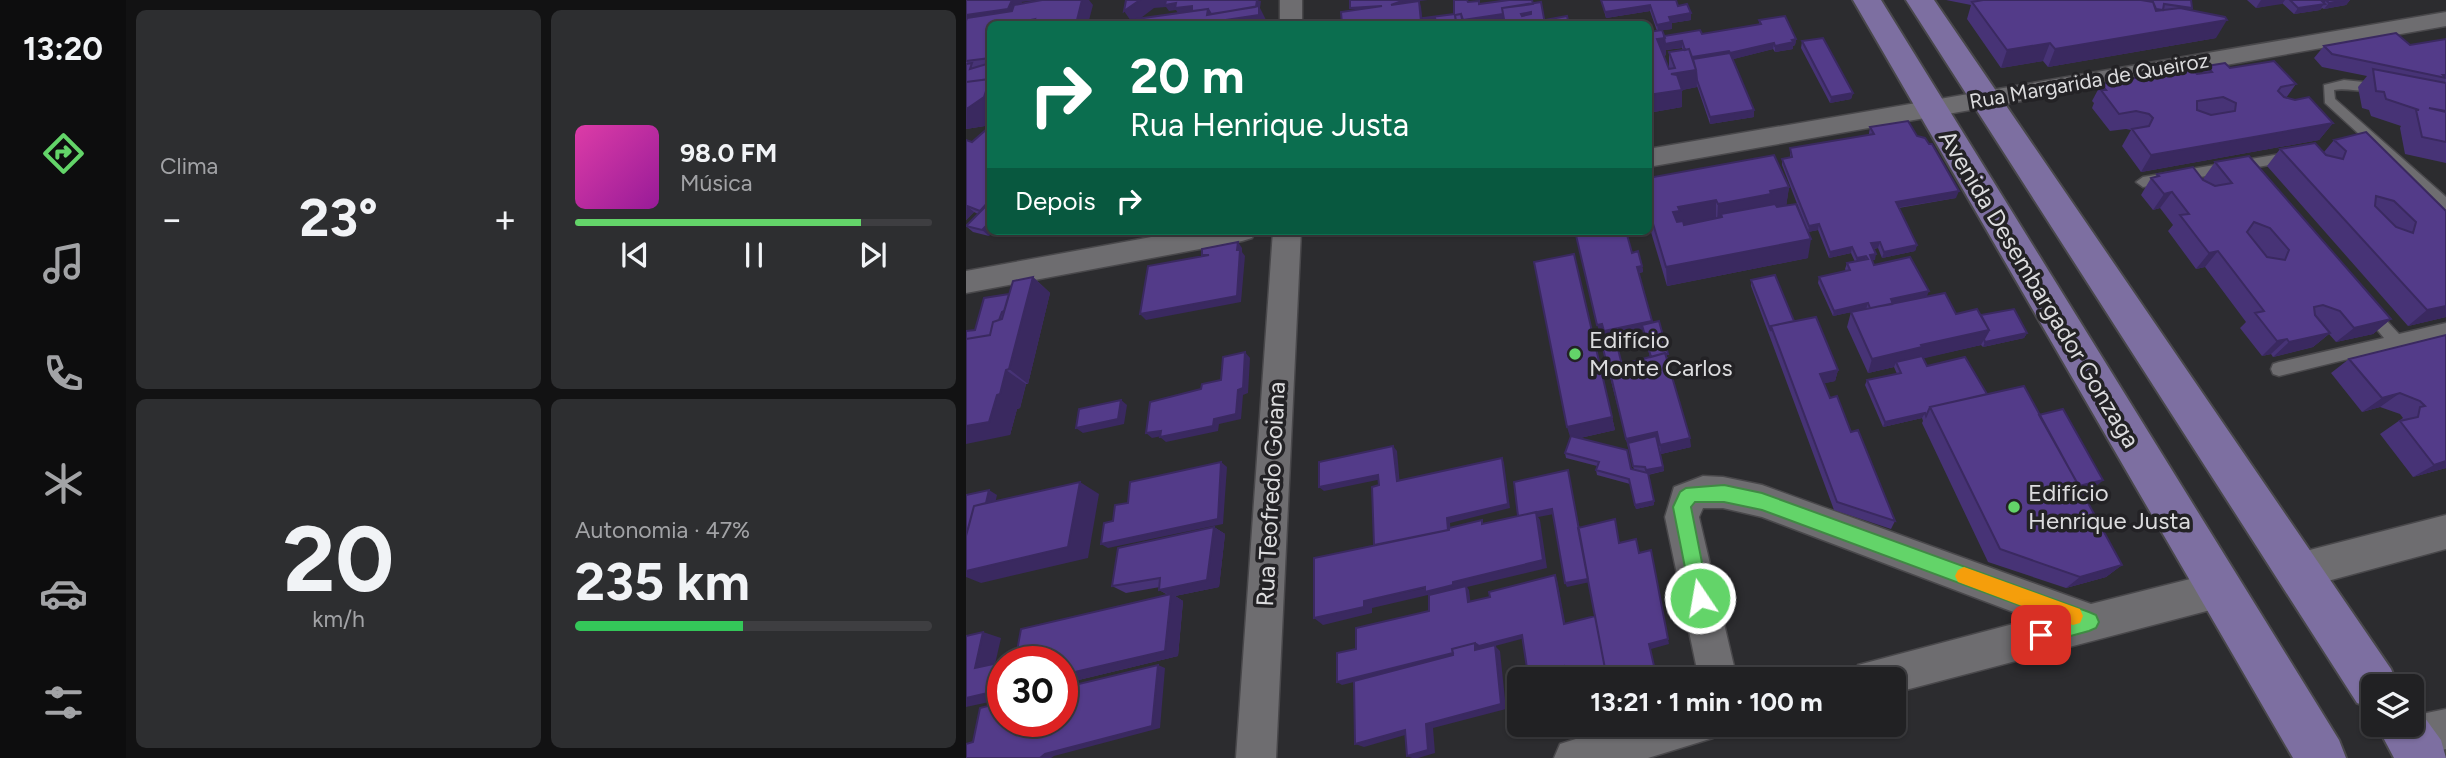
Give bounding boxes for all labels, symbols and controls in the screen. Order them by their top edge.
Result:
text: 13:20 [23,30,103,68]
text: 20 m [1130,46,1245,105]
street label: Rua Margarida de Queiroz [1967,47,2211,114]
icon: right [1015,49,1106,140]
text: Rua Henrique Justa [1130,106,1409,144]
street label: Avenida Desembargador Gonzaga [1933,125,2146,453]
icon: directions [39,129,88,178]
text: 98.0 FM [680,137,777,169]
text: Clima [160,152,218,180]
text: Música [680,169,753,197]
icon: right [1110,182,1148,220]
text: Depois [1015,185,1096,217]
text: 23° [299,187,378,249]
text: − [160,196,184,242]
text: + [493,196,517,242]
icon: previous [616,236,654,274]
icon: pause [735,236,773,274]
icon: next [854,236,892,274]
icon: music [39,239,88,288]
place label: Edifício Monte Carlos [1589,325,1733,382]
marker: Edifício Monte Carlos [1567,346,1583,362]
icon: phone [39,349,88,398]
street label: Rua Teofredo Goiana [1250,381,1291,607]
icon: climate [39,459,88,508]
place label: Edifício Henrique Justa [2028,478,2191,535]
marker: Edifício Henrique Justa [2006,499,2022,515]
text: 20 [283,505,394,614]
text: Autonomia · 47% [575,516,750,544]
text: 235 km [575,551,750,613]
position arrow [1663,561,1737,635]
icon: car [39,569,88,618]
text: km/h [312,605,365,633]
pin [2011,605,2071,665]
icon: arrive [2022,616,2060,654]
speed limit sign: 30 [987,646,1078,737]
map controls [2361,674,2424,737]
button: layers [2361,674,2424,737]
icon: filters [39,678,88,727]
text: 13:21 · 1 min · 100 m [1590,686,1823,718]

